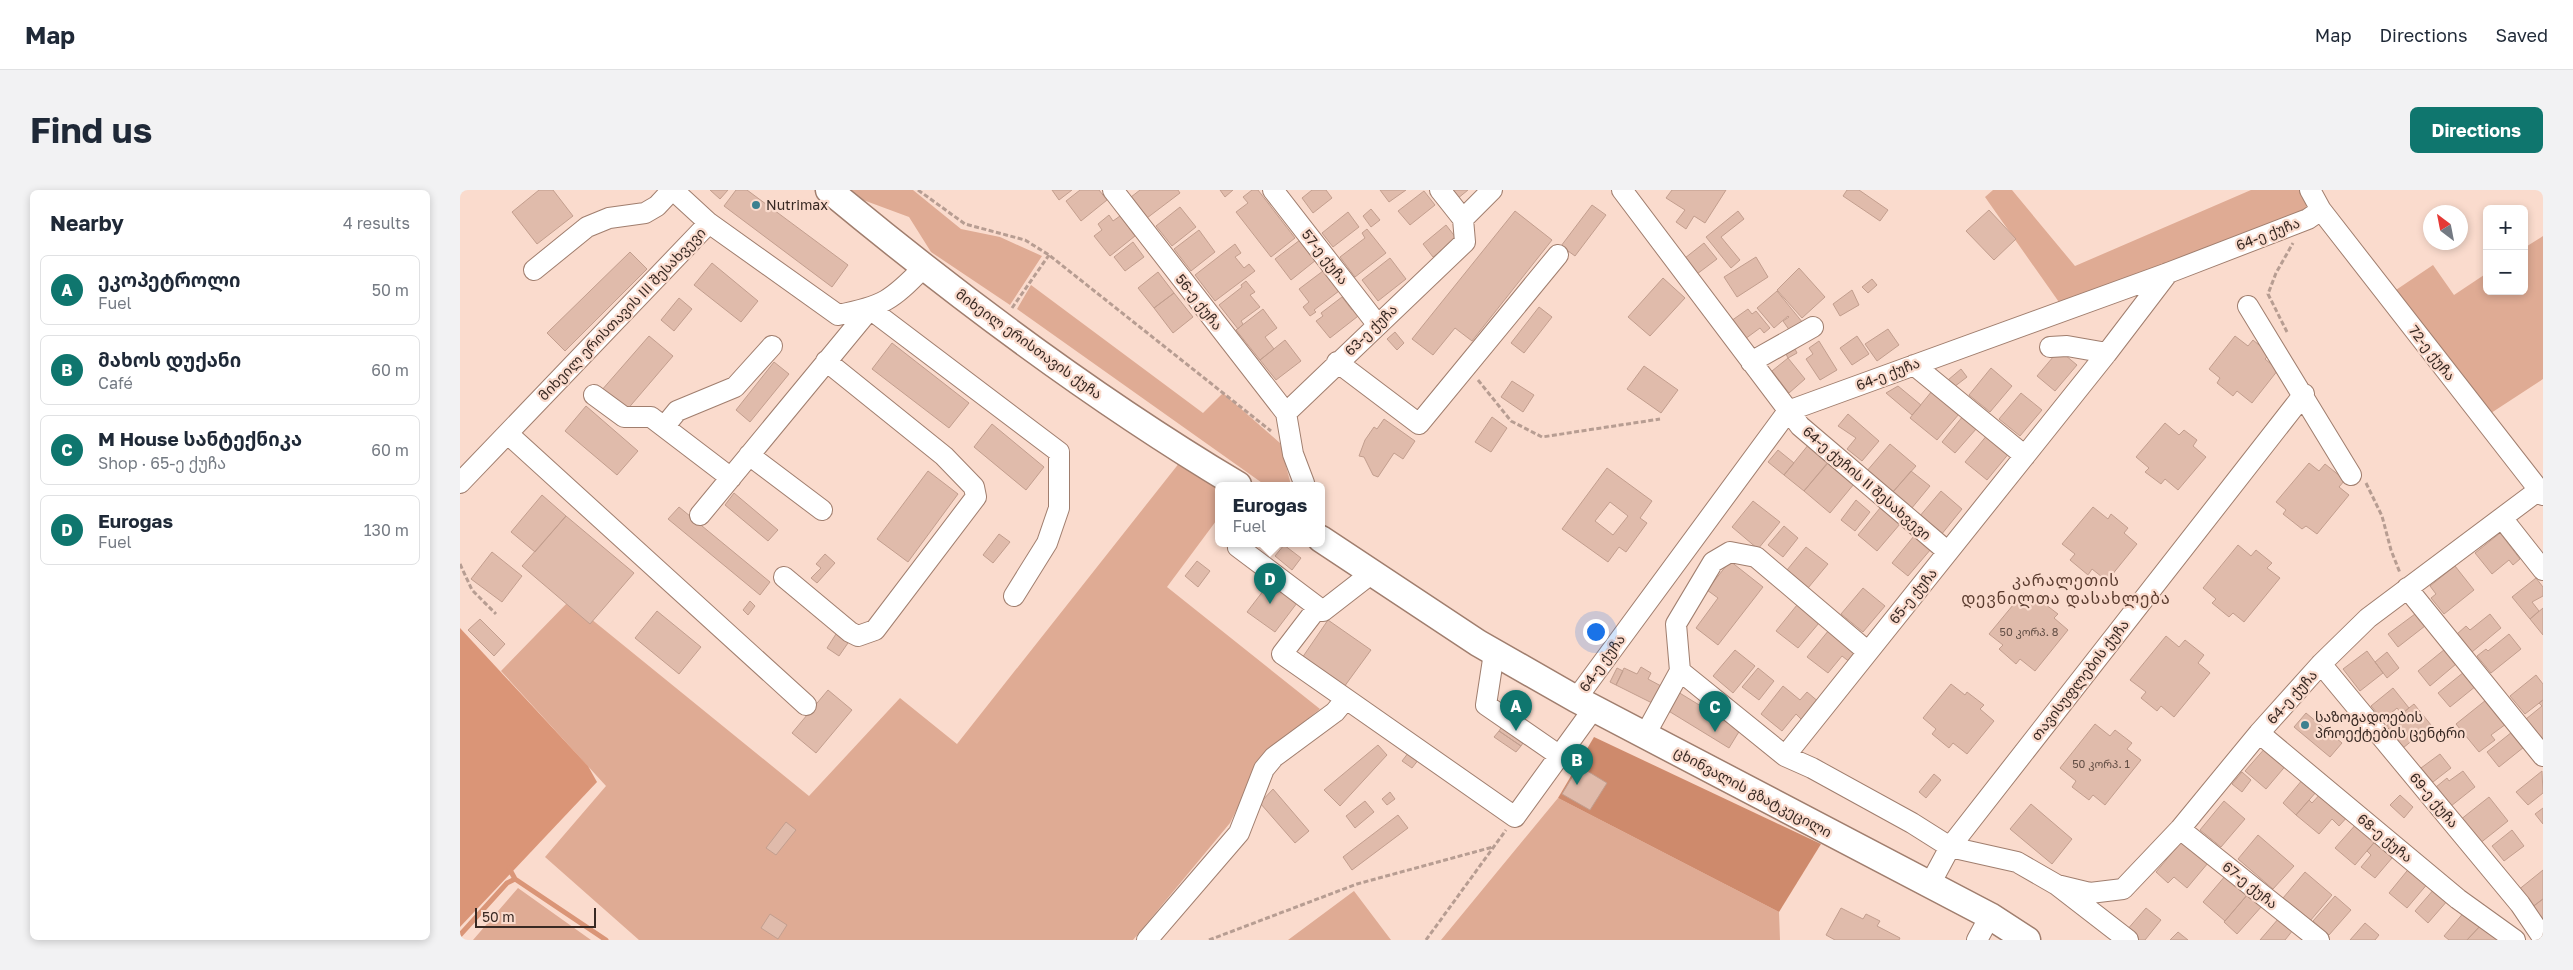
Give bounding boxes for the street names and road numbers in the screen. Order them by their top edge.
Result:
street label: 64-ე ქუჩა [2234,214,2302,254]
street label: მიხეილ ერისთავის III შესახვევი [534,224,710,404]
street label: 57-ე ქუჩა [1298,226,1352,288]
street label: 56-ე ქუჩა [1171,270,1227,334]
street label: მიხეილ ერისთავის ქუჩა [952,285,1106,403]
street label: 63-ე ქუჩა [1341,300,1401,360]
street label: 72-ე ქუჩა [2405,322,2459,384]
street label: 64-ე ქუჩა [1854,354,1922,394]
street label: 64-ე ქუჩის II შესახვევი [1799,422,1935,544]
street label: 65-ე ქუჩა [1885,565,1941,627]
street label: თავისუფლების ქუჩა [2027,616,2133,744]
street label: 64-ე ქუჩა [1575,631,1629,695]
street label: 64-ე ქუჩა [2263,666,2321,728]
street label: ცხინვალის გზატკეცილი [1671,743,1835,841]
street label: 69-ე ქუჩა [2406,769,2462,831]
street label: 68-ე ქუჩა [2354,810,2416,866]
street label: 67-ე ქუჩა [2219,857,2281,913]

